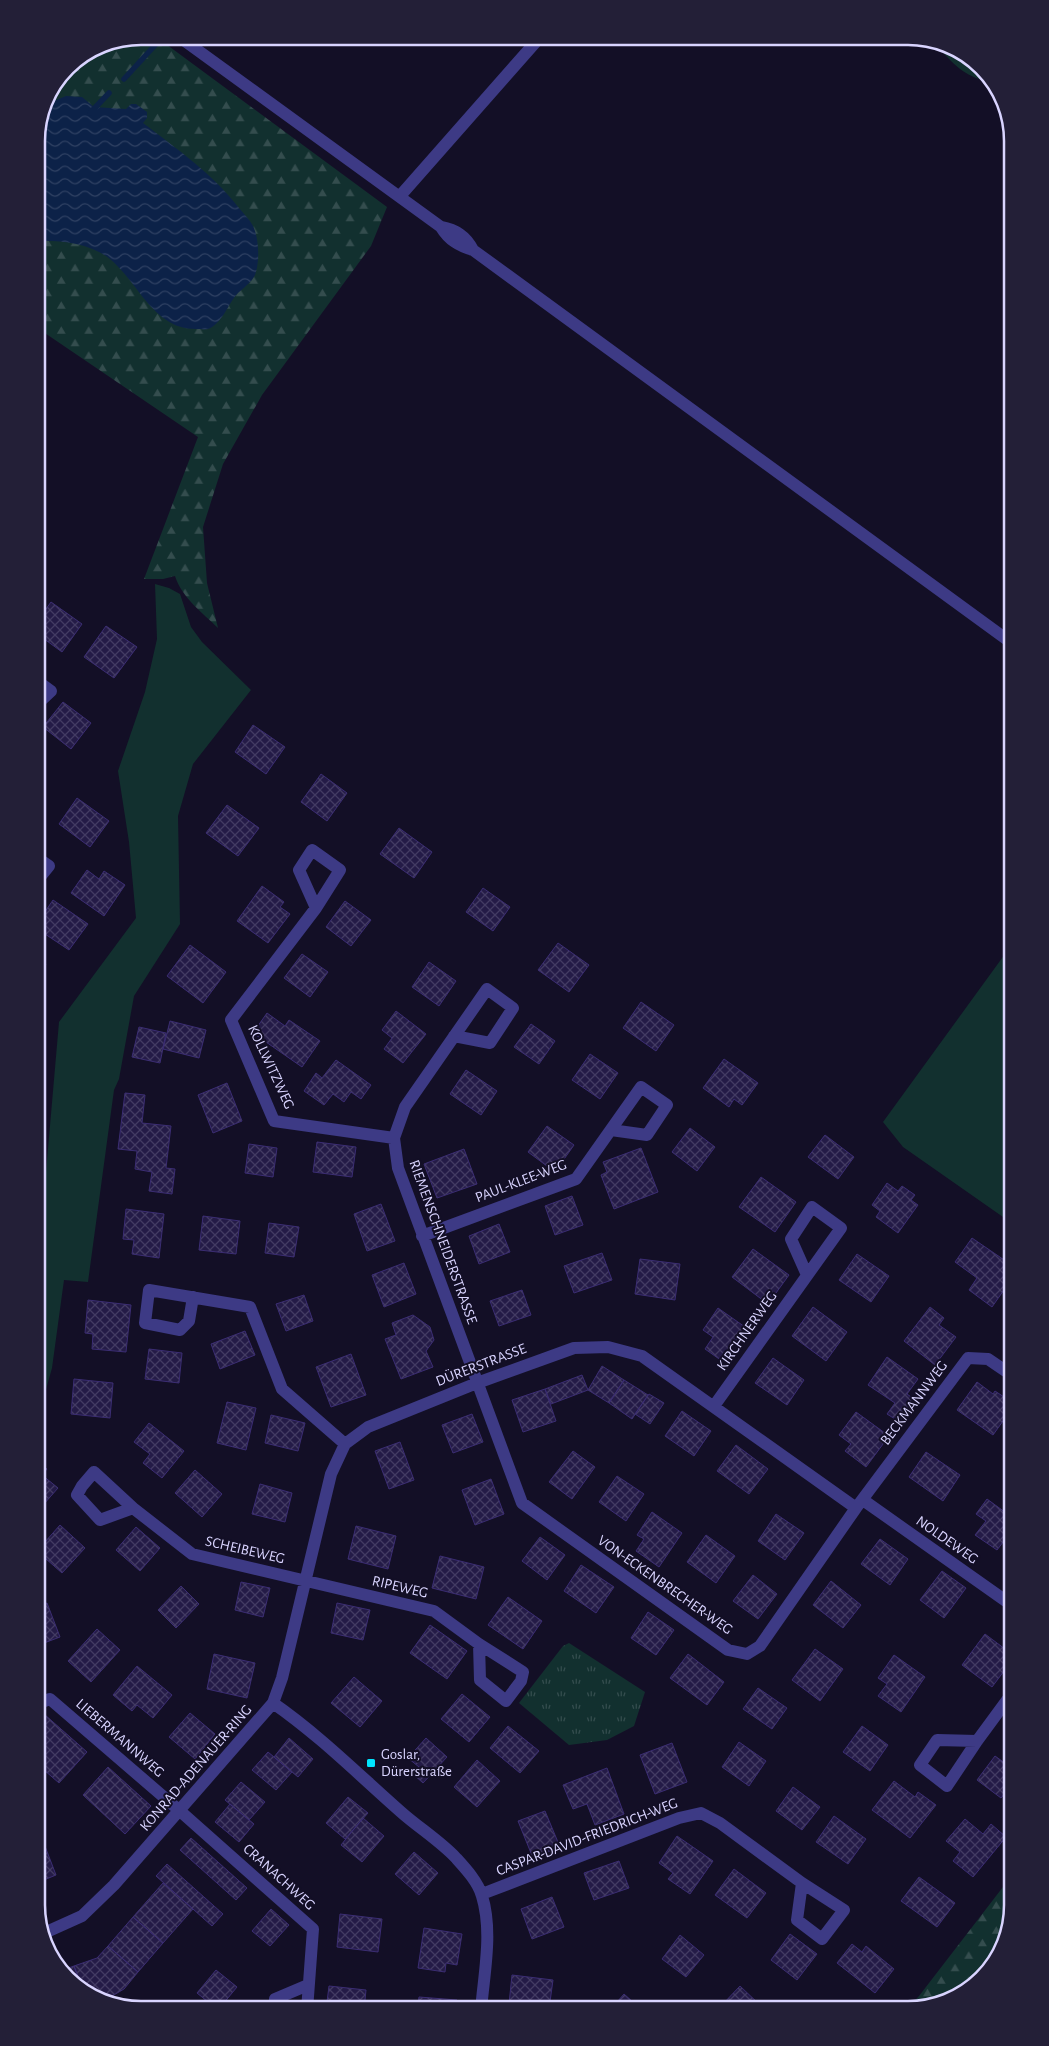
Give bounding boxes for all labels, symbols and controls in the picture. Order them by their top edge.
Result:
street label: KOLLWITZWEG [245,1023,297,1111]
street label: PAUL-KLEE-WEG [473,1157,569,1205]
street label: RIEMENSCHNEIDERSTRASSE [406,1158,480,1326]
street label: KIRCHNERWEG [714,1288,780,1374]
street label: DÜRERSTRASSE [433,1339,528,1389]
street label: BECKMANNWEG [878,1358,950,1448]
street label: NOLDEWEG [913,1513,981,1567]
street label: VON-ECKENBRECHER-WEG [595,1533,735,1637]
street label: SCHEIBEWEG [204,1534,286,1566]
street label: RIPEWEG [371,1573,429,1601]
street label: LIEBERMANNWEG [73,1696,167,1780]
street label: KONRAD-ADENAUER-RING [137,1702,255,1834]
place label: Goslar, Dürerstraße [381,1747,452,1779]
marker: Goslar, Dürerstraße [365,1757,377,1769]
street label: CASPAR-DAVID-FRIEDRICH-WEG [494,1795,680,1879]
street label: CRANACHWEG [240,1841,318,1913]

